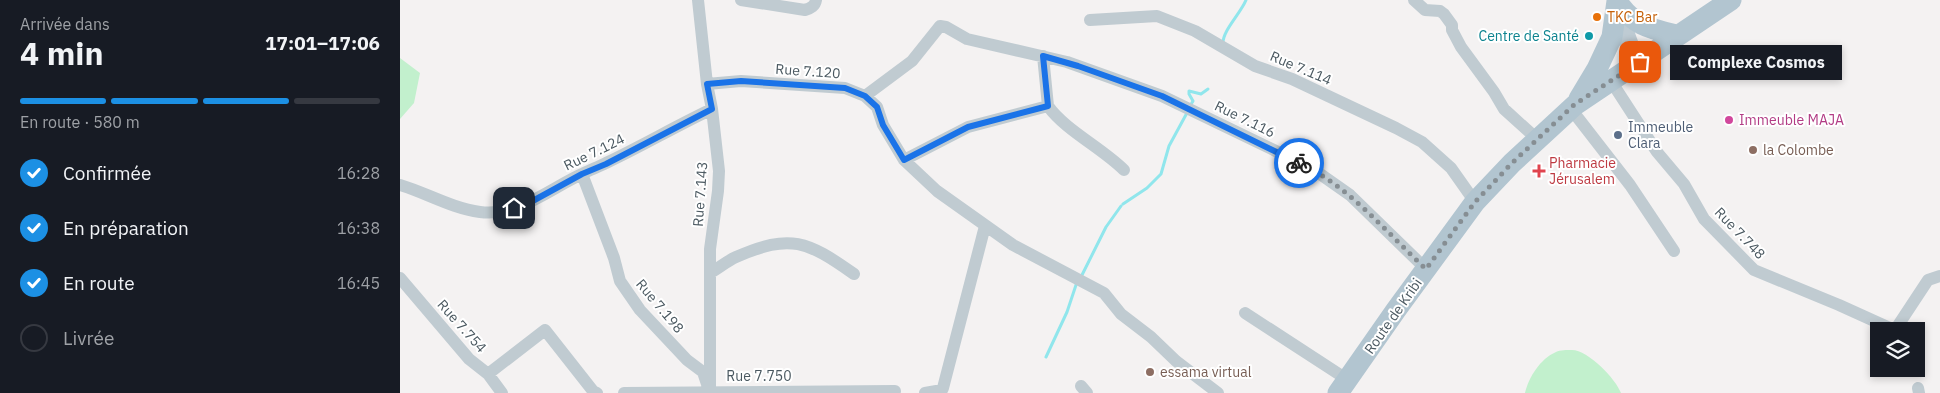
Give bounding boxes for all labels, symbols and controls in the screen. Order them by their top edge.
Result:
place label: TKC Bar [1607,8,1657,26]
marker: TKC Bar [1591,11,1603,23]
text: Arrivée dans [20,14,110,34]
place label: Centre de Santé [1478,27,1579,45]
marker: Centre de Santé [1583,30,1595,42]
text: 17:01–17:06 [265,31,380,55]
text: 4 min [20,32,104,74]
pin [1619,41,1661,83]
callout: Complexe Cosmos [1670,44,1842,80]
street label: Rue 7.114 [1267,47,1335,89]
icon: bag [1626,48,1654,76]
text: Complexe Cosmos [1687,52,1825,72]
street label: Rue 7.120 [775,60,841,82]
street label: Rue 7.116 [1212,97,1278,141]
place label: Immeuble MAJA [1739,111,1844,129]
text: En route · 580 m [20,112,140,132]
marker: Immeuble MAJA [1723,114,1735,126]
place label: Immeuble Clara [1628,118,1694,152]
marker: Immeuble Clara [1612,129,1624,141]
street label: Rue 7.124 [561,130,627,174]
courier [1274,138,1324,188]
place label: la Colombe [1763,141,1834,159]
marker: la Colombe [1747,144,1759,156]
icon: bike [1285,149,1313,177]
place label: Pharmacie Jérusalem [1549,154,1616,188]
icon: check [20,159,48,187]
text: Confirmée [63,161,151,185]
street label: Rue 7.143 [689,161,711,227]
text: 16:28 [337,163,380,183]
marker: Pharmacie Jérusalem [1533,165,1545,177]
pin [493,187,535,229]
icon: home [500,194,528,222]
street label: Rue 7.748 [1711,203,1769,263]
icon: check [20,214,48,242]
text: En préparation [63,216,189,240]
text: 16:38 [337,218,380,238]
icon: check [20,269,48,297]
text: En route [63,271,135,295]
text: 16:45 [337,273,380,293]
street label: Rue 7.198 [632,275,688,337]
street label: Route de Kribi [1360,275,1426,357]
street label: Rue 7.754 [433,296,491,356]
map controls [1870,322,1925,377]
button: layers [1870,322,1925,377]
text: Livrée [63,326,114,350]
place label: essama virtual [1160,363,1252,381]
marker: essama virtual [1144,366,1156,378]
street label: Rue 7.750 [726,367,792,385]

